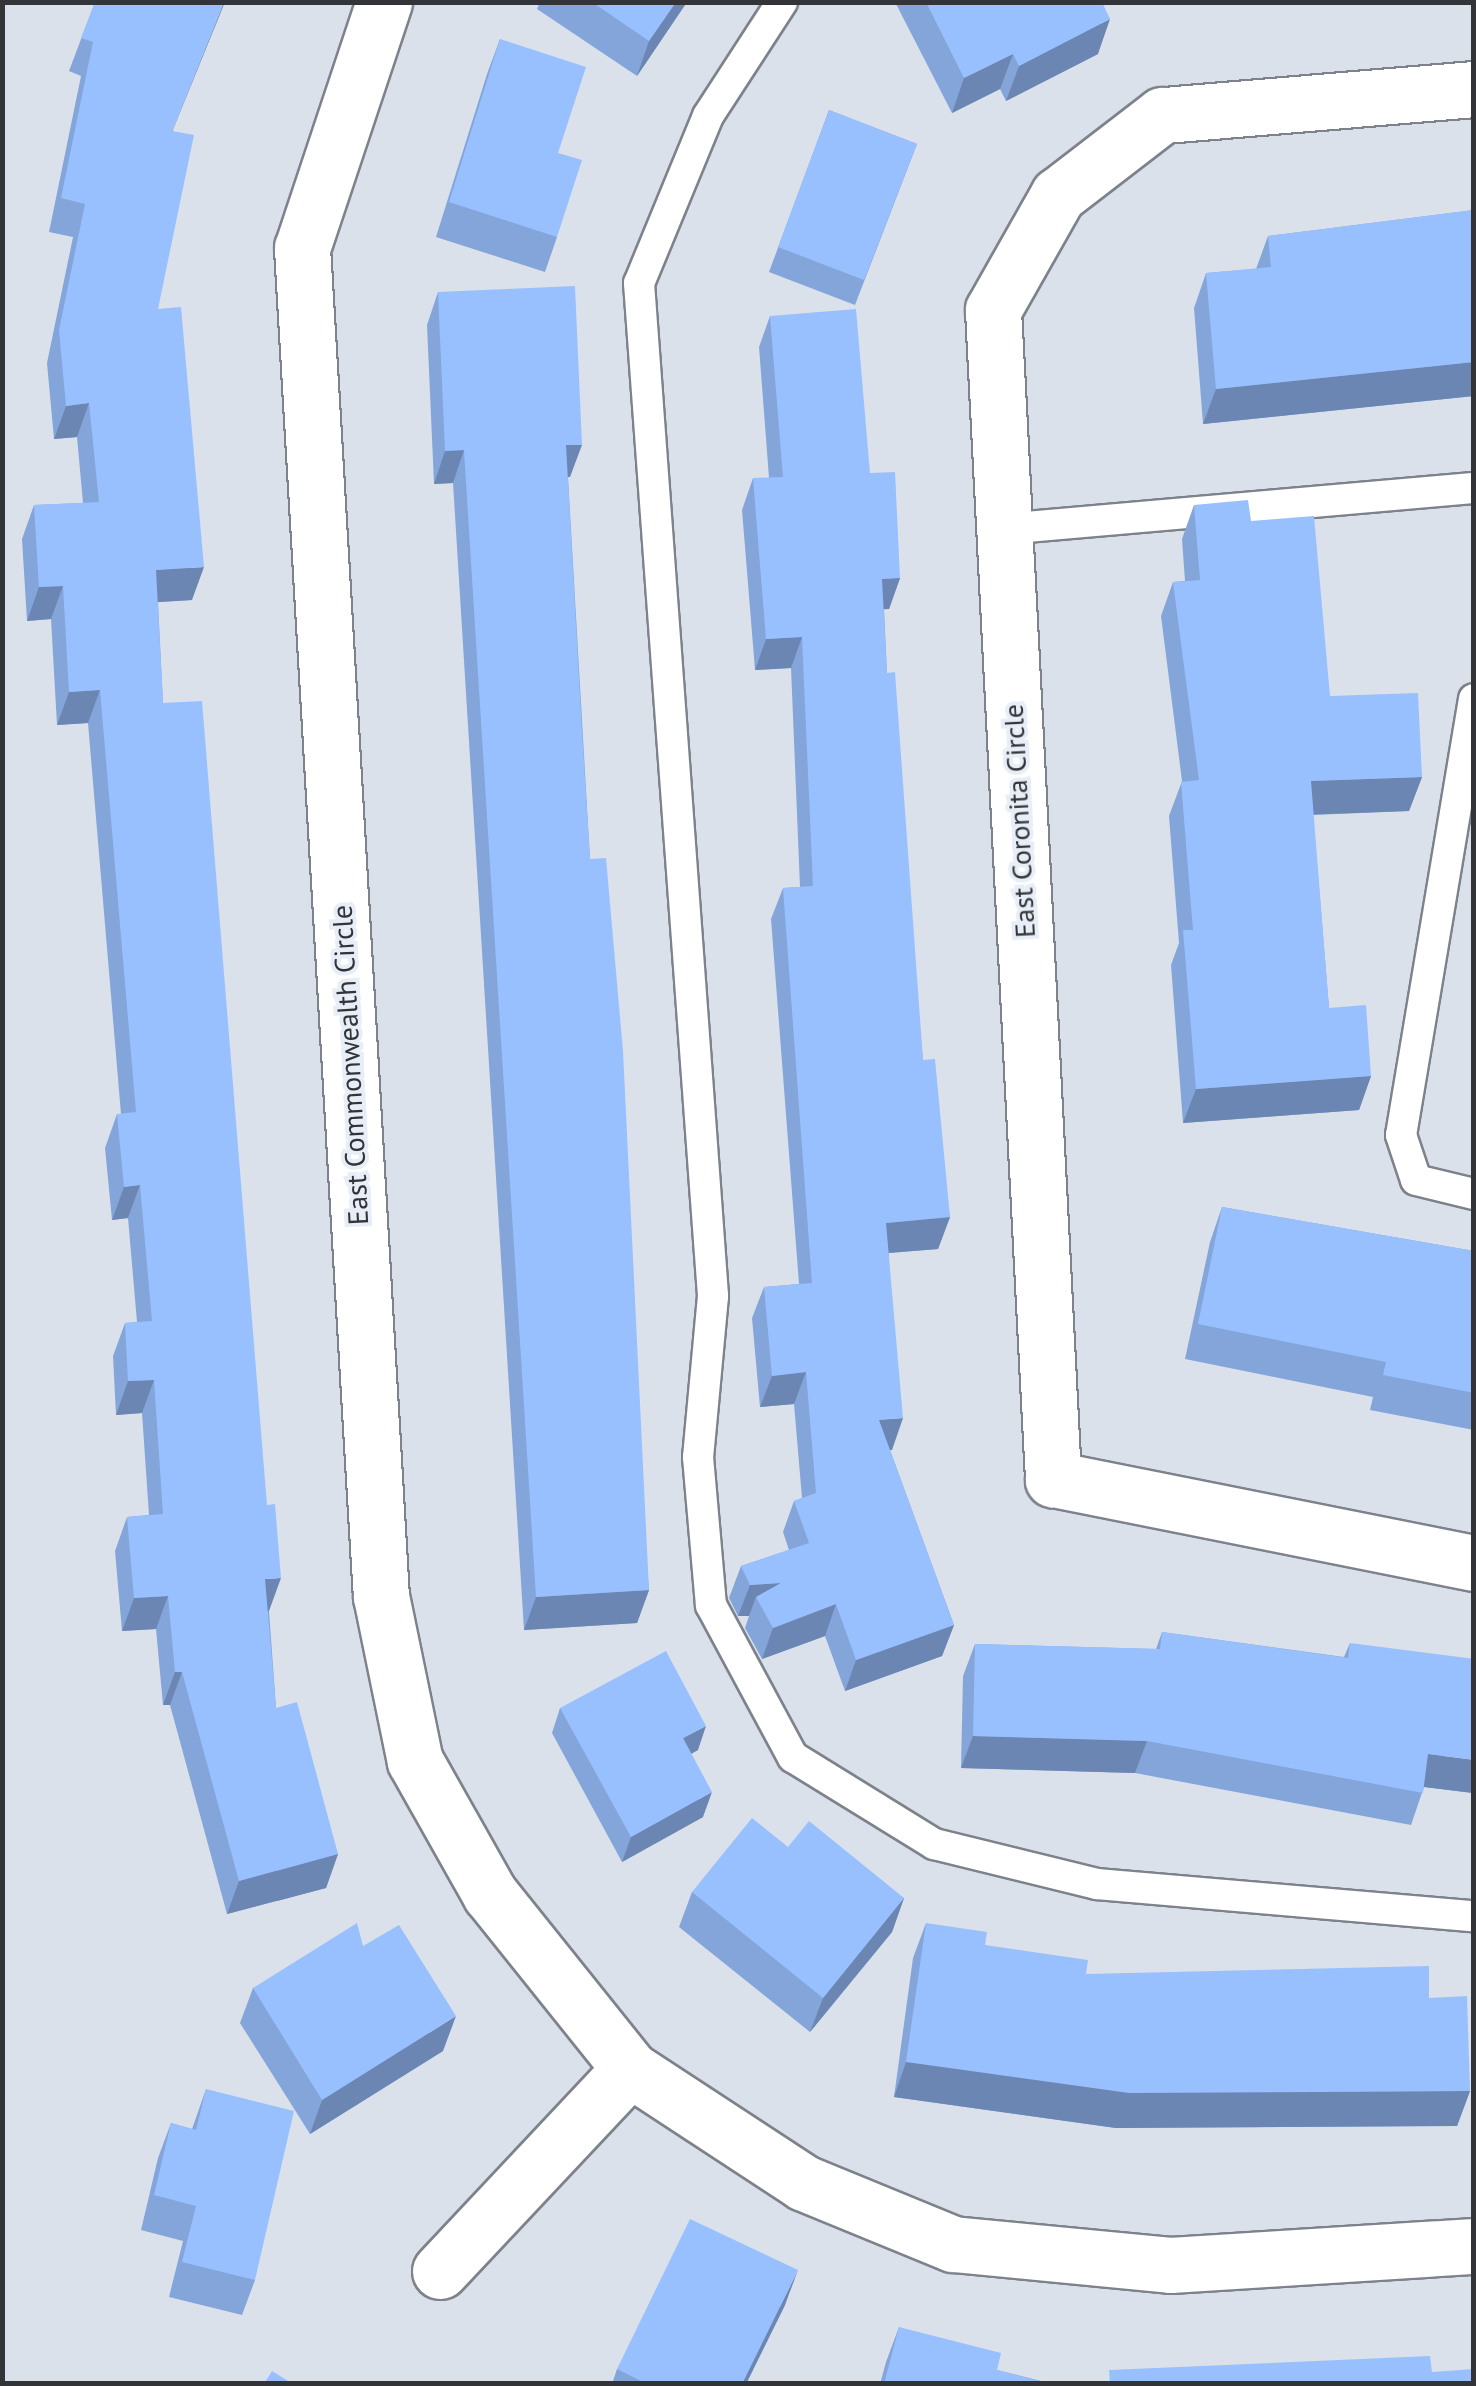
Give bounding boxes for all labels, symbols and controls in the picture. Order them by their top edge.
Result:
street label: East Coronita Circle [996,703,1042,939]
street label: East Commonwealth Circle [325,904,375,1226]

